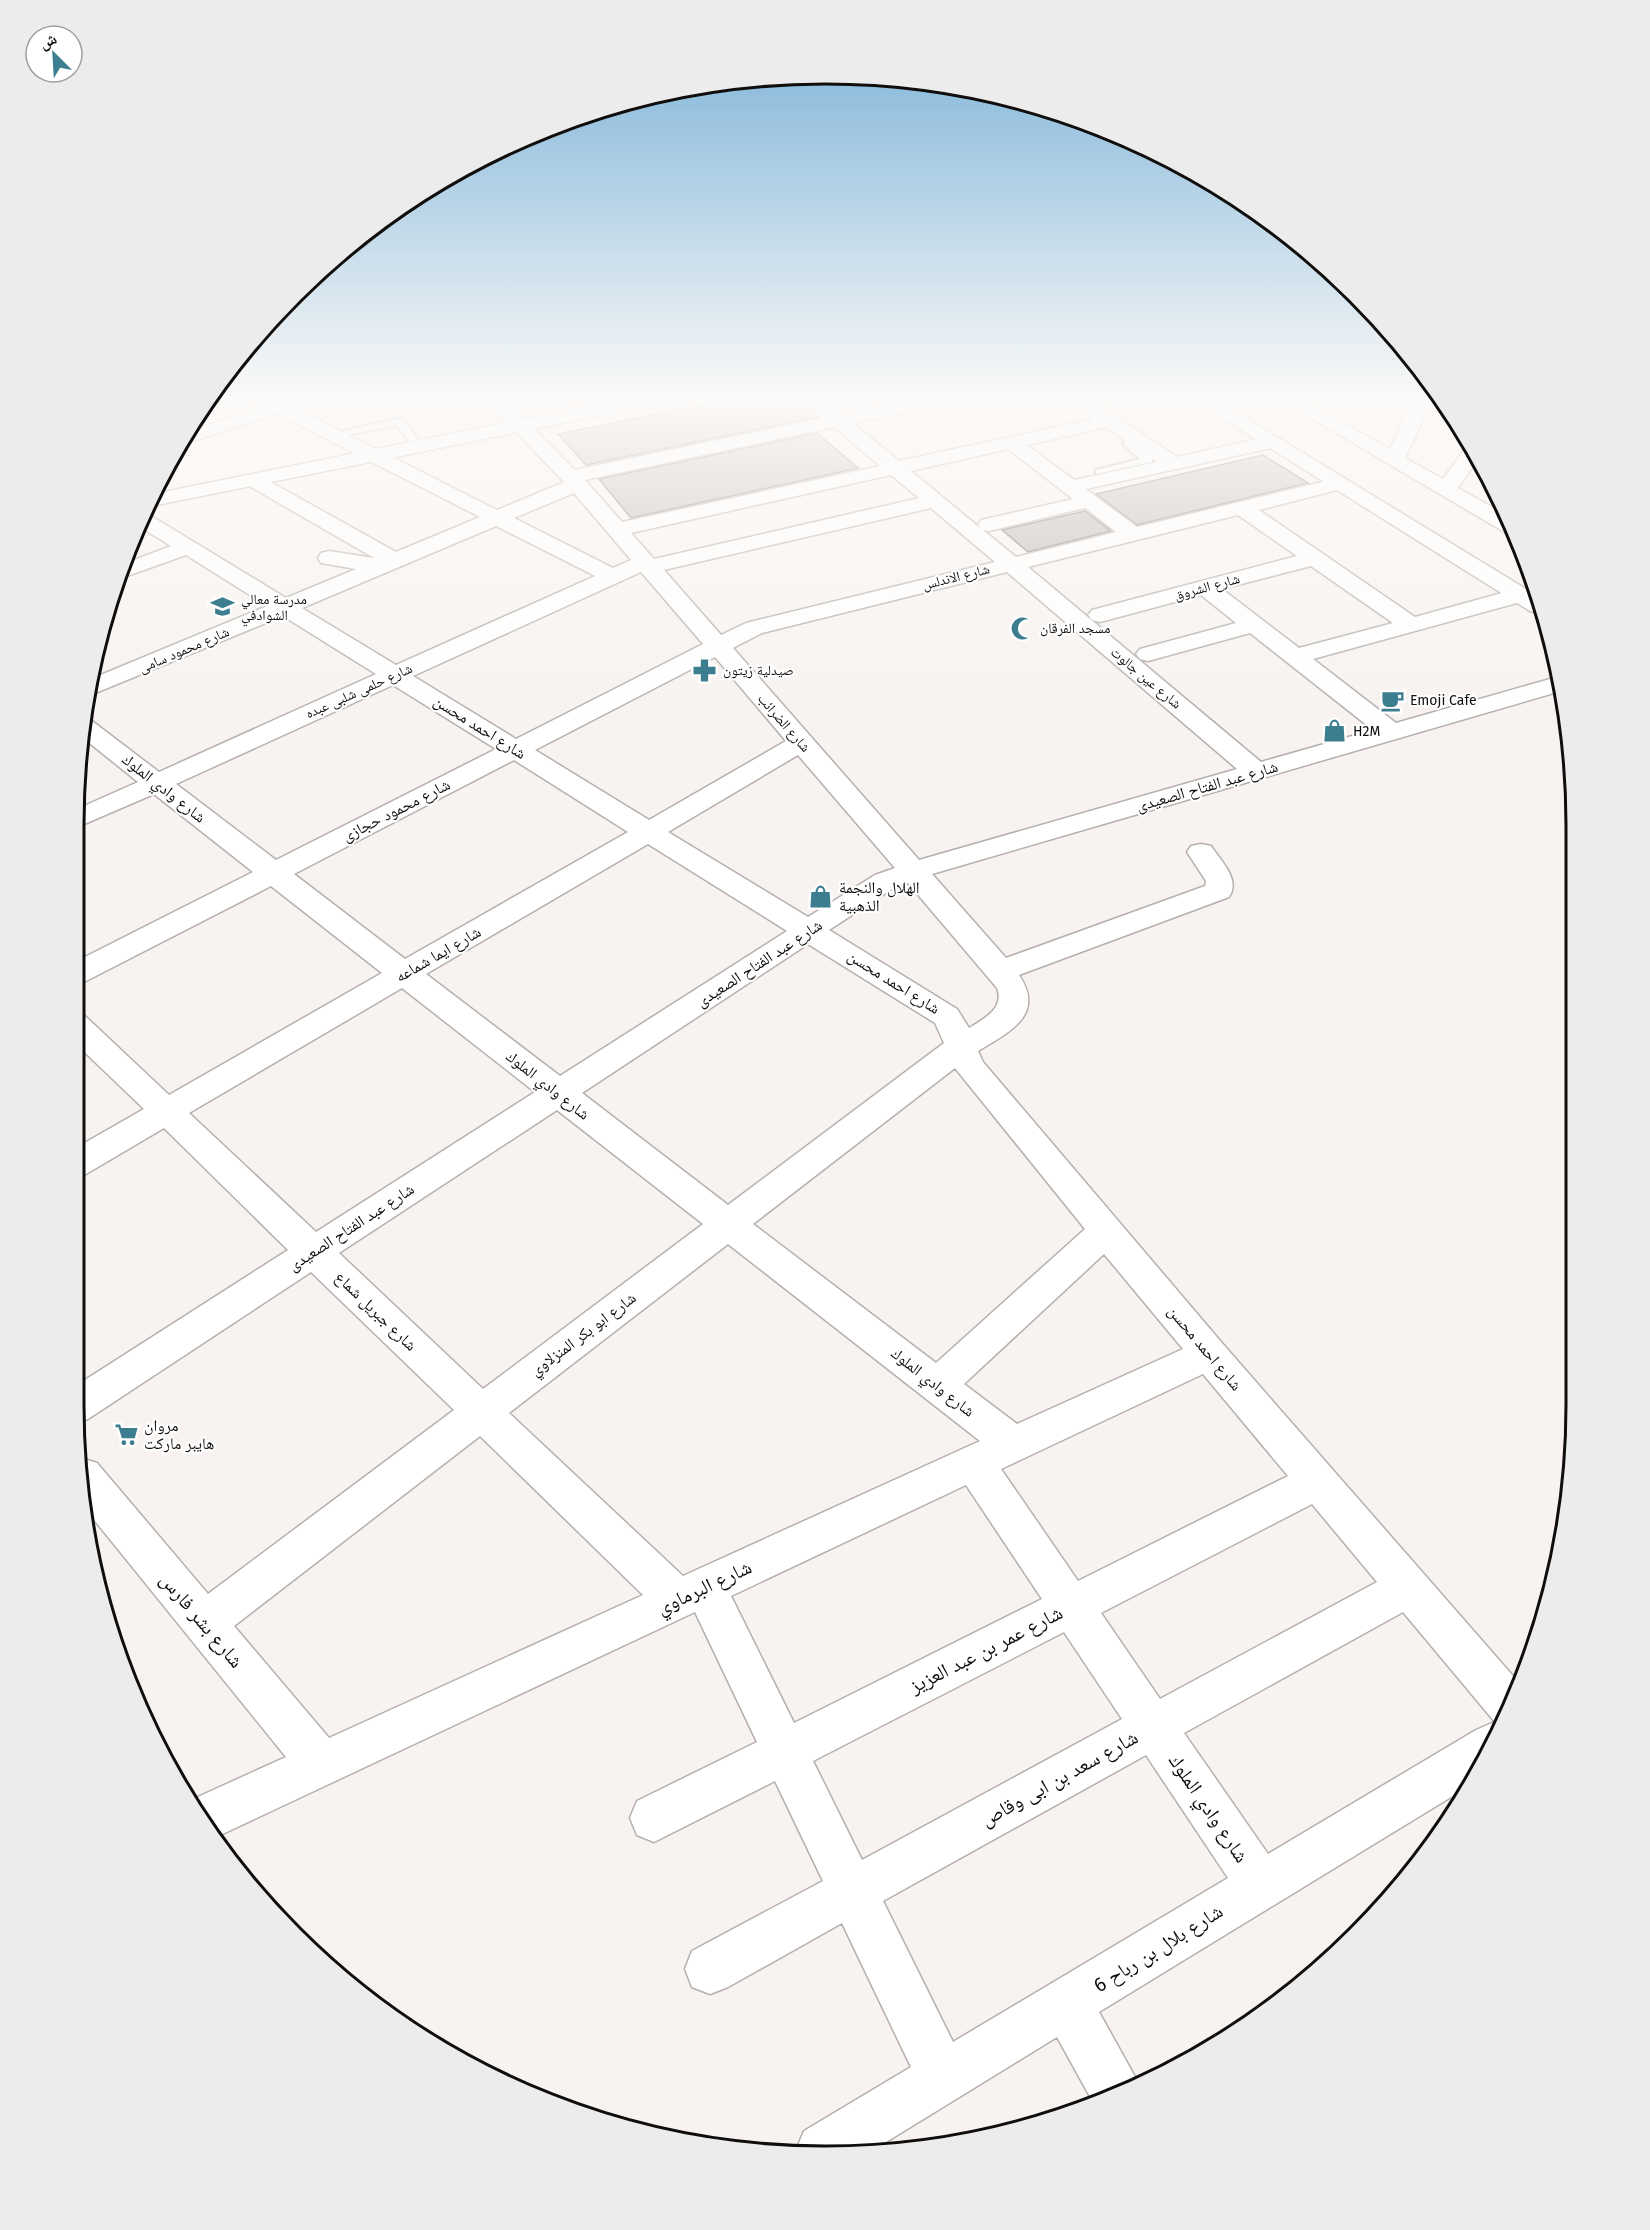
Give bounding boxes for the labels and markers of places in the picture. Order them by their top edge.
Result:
place label: مدرسة معالي الشوادفي [241,591,307,626]
school or university icon: مدرسة معالي الشوادفي [210,594,236,620]
mosque icon: مسجد الفرقان [1009,615,1035,641]
place label: مسجد الفرقان [1040,620,1110,637]
pharmacy icon: صيدلية زيتون [692,657,718,683]
place label: صيدلية زيتون [723,662,794,679]
cafe icon: Emoji Cafe [1379,687,1405,713]
place label: Emoji Cafe [1410,692,1477,709]
shop icon: H2M [1322,718,1348,744]
place label: H2M [1353,723,1380,740]
place label: الهلال والنجمة الذهبية [839,878,920,915]
shop icon: الهلال والنجمة الذهبية [808,883,834,909]
place label: مروان هايبر ماركت [144,1416,214,1453]
supermarket icon: مروان هايبر ماركت [113,1421,139,1447]

